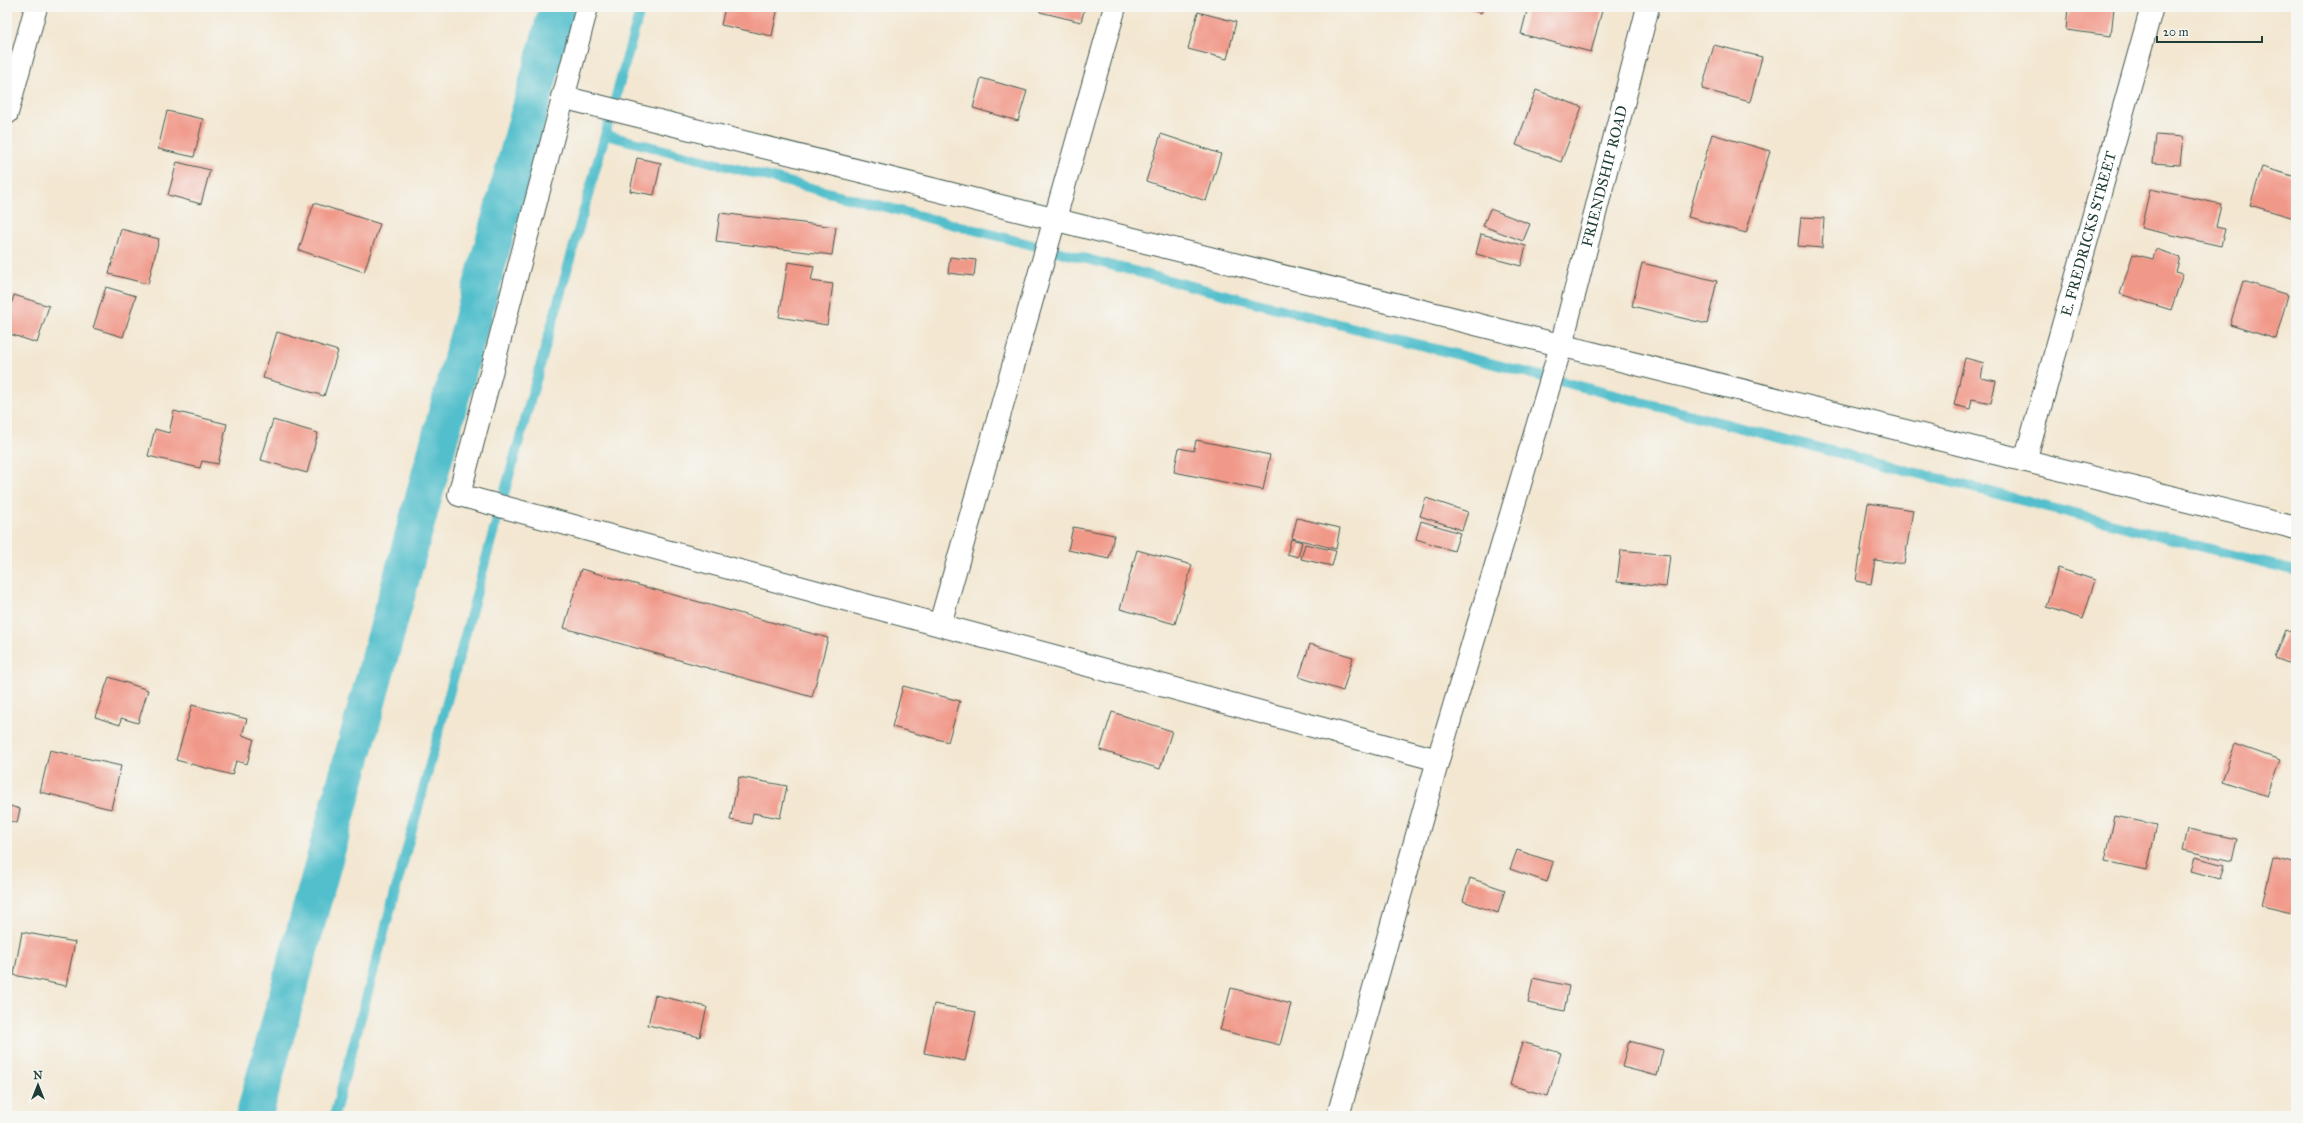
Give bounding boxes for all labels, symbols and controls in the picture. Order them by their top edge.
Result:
scale bar [2157,18,2262,44]
text: 20 m [2163,25,2189,39]
street label: FRIENDSHIP ROAD [1578,103,1631,249]
street label: E. FREDRICKS STREET [2057,149,2120,318]
north arrow [18,1065,58,1105]
text: N [33,1069,43,1082]

